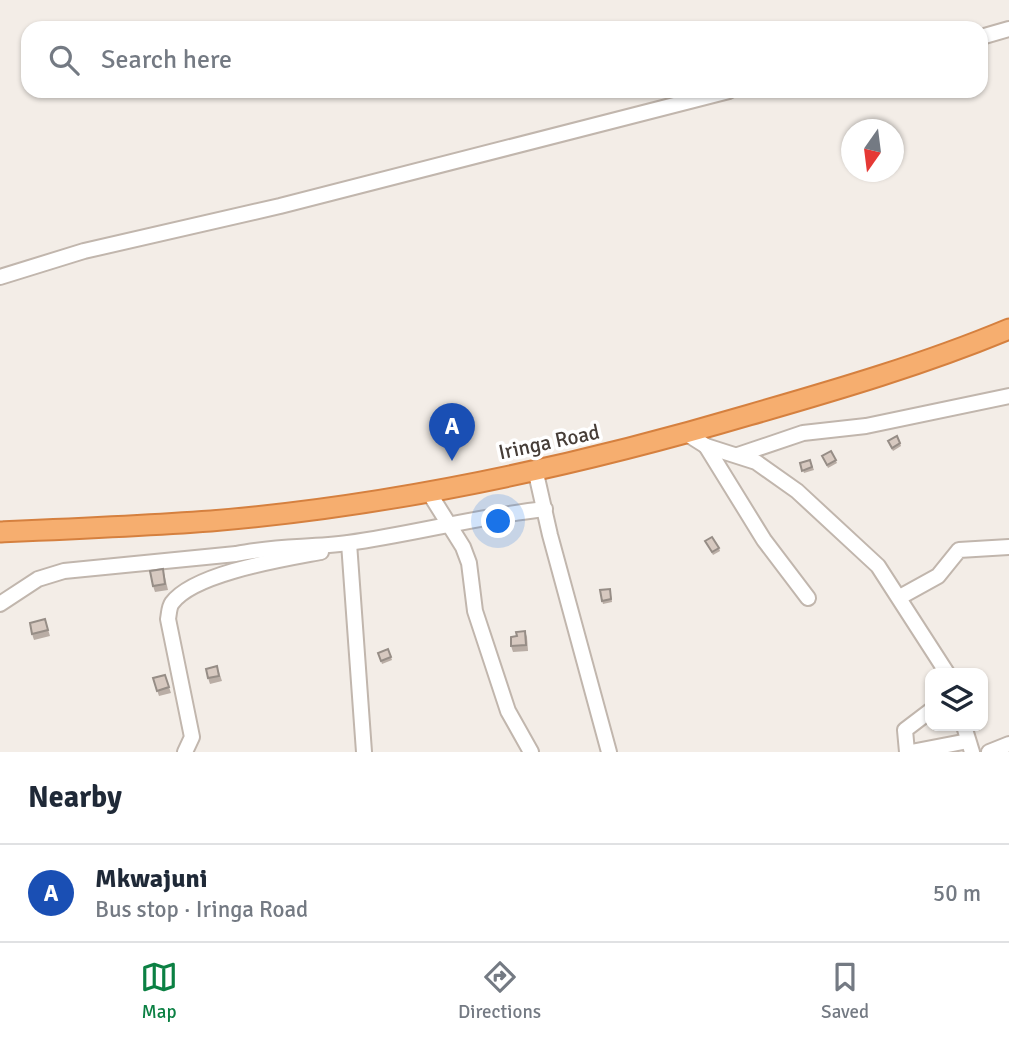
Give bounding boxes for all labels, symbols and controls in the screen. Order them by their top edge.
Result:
search box [21,21,988,98]
icon: search [45,41,83,79]
text: Search here [101,44,232,76]
north arrow [841,119,904,182]
pin: A [429,403,475,461]
street label: Iringa Road [496,419,602,465]
your location [481,504,515,538]
map controls [925,668,988,731]
button: layers [925,668,988,731]
text: Nearby [28,779,122,816]
text: Mkwajuni [95,863,207,895]
text: A [44,879,58,908]
text: 50 m [933,879,981,908]
text: Bus stop · Iringa Road [95,895,308,924]
tab: Map [140,958,178,1024]
tab: Directions [458,958,541,1024]
tab: Saved [821,958,869,1024]

